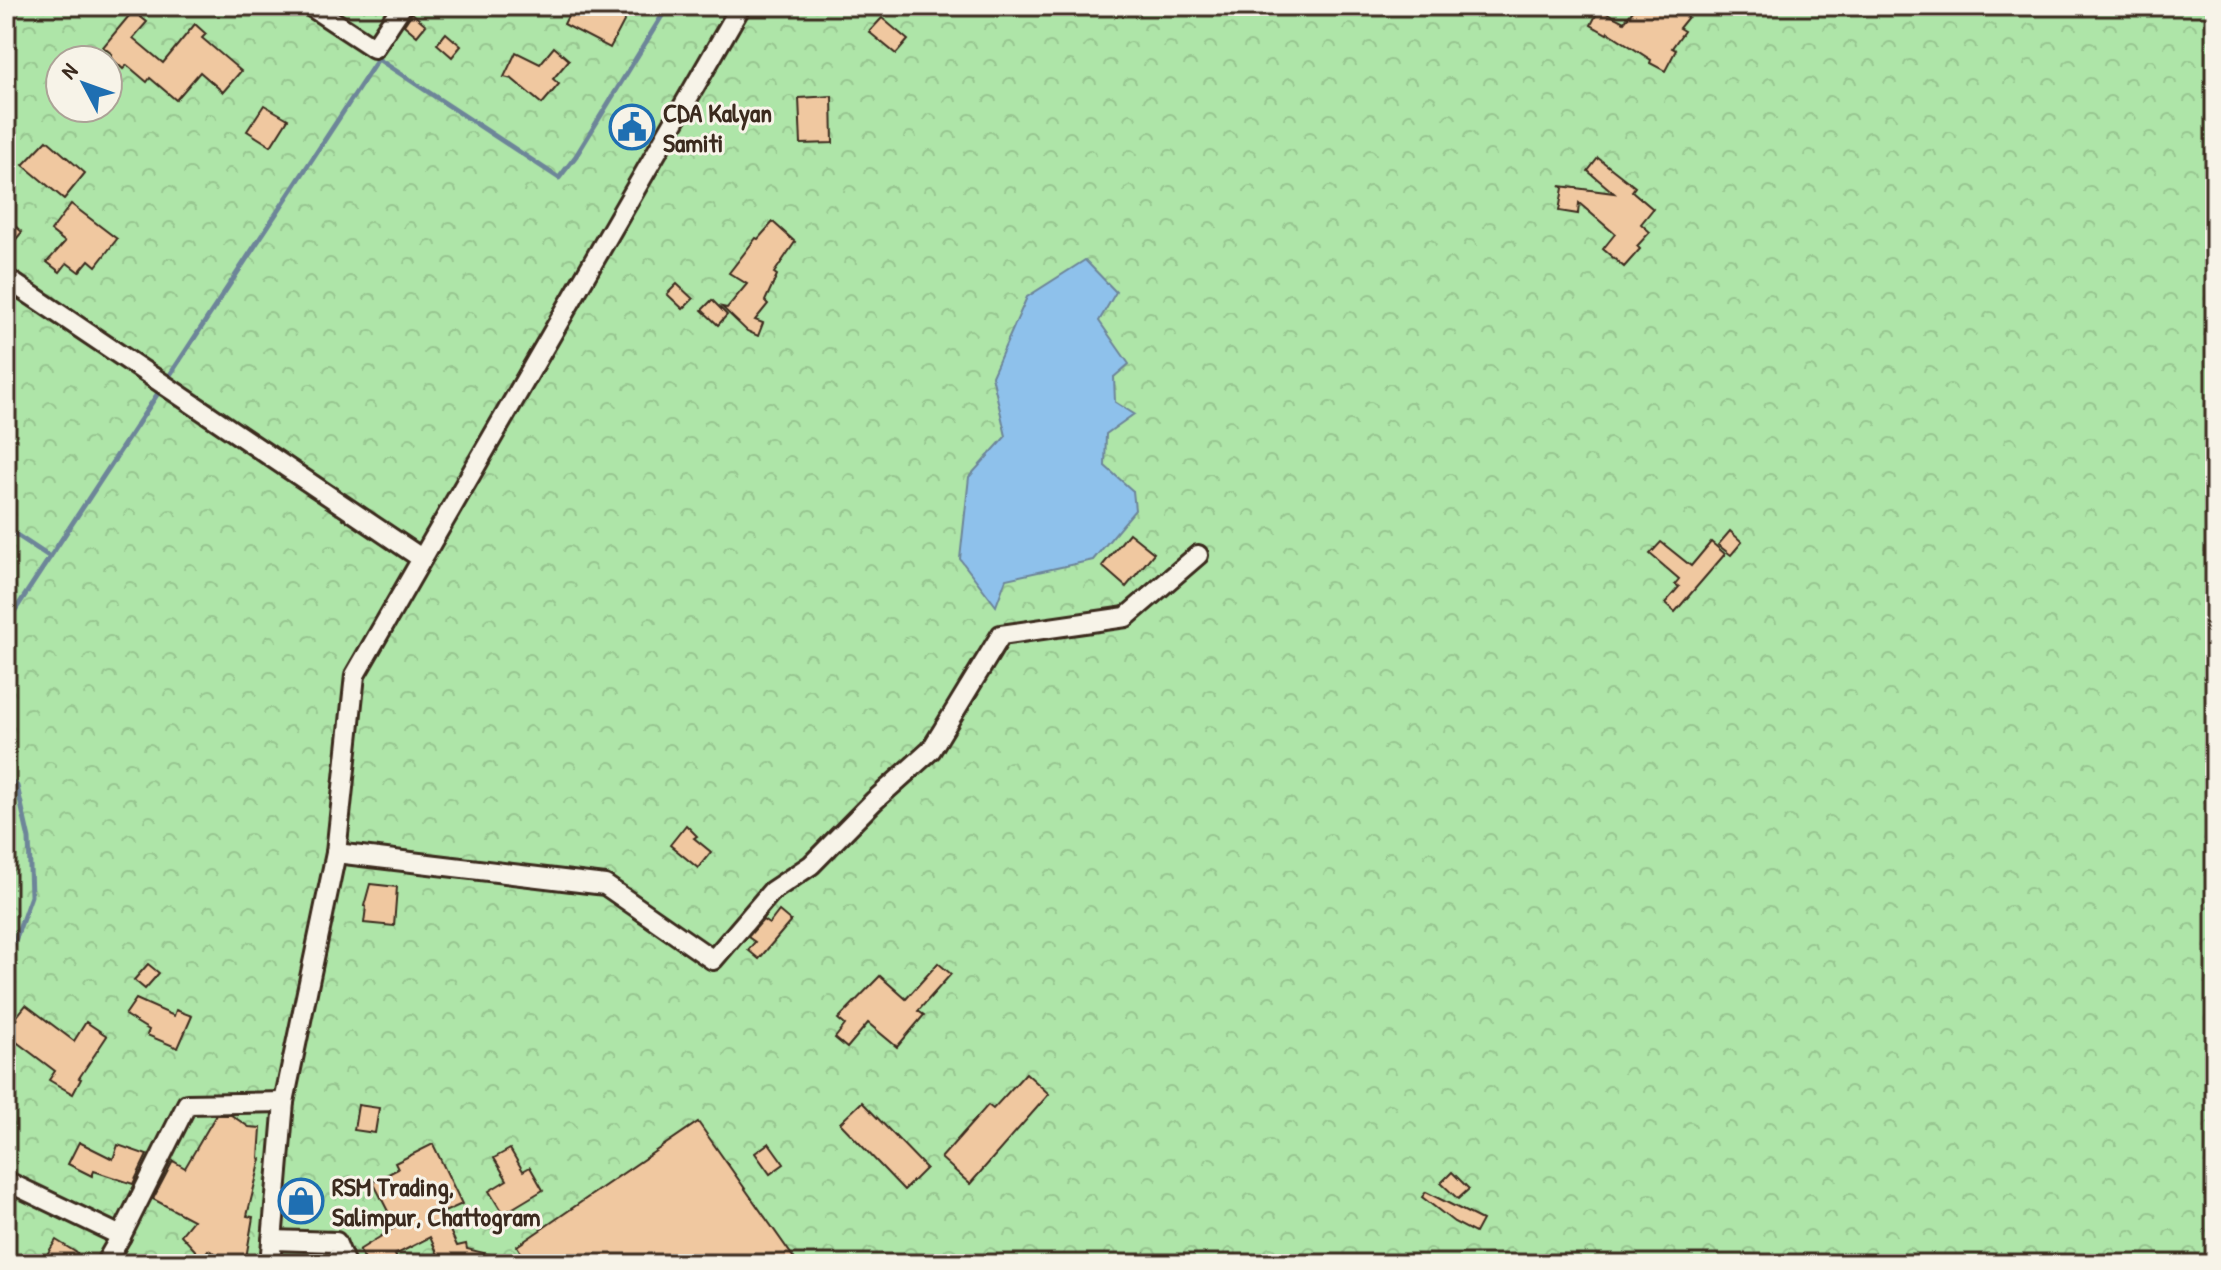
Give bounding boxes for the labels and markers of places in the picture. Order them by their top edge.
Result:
place label: CDA Kalyan Samiti [663,95,772,160]
public building icon: CDA Kalyan Samiti [608,103,656,151]
place label: RSM Trading, Salimpur, Chattogram [332,1169,541,1235]
shop icon: RSM Trading, Salimpur, Chattogram [277,1177,325,1225]

